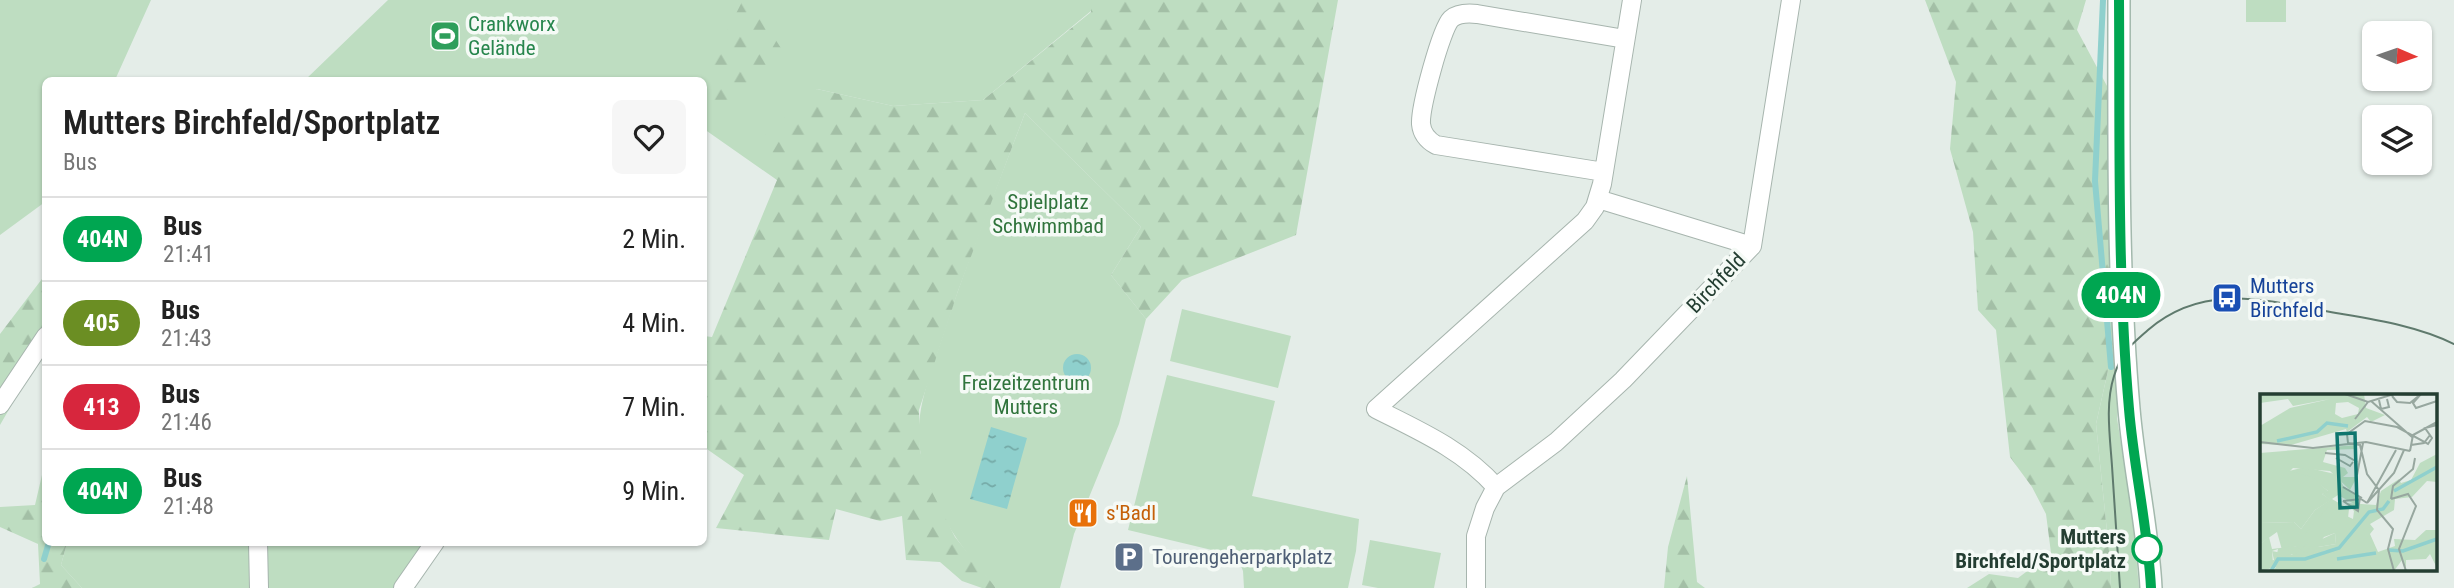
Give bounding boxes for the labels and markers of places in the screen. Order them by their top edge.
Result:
place label: Crankworx Gelände [468,12,555,60]
sports icon: Crankworx Gelände [428,19,462,53]
place label: Mutters Birchfeld [2250,274,2324,322]
bus stop icon: Mutters Birchfeld [2210,281,2244,315]
restaurant icon: s'Badl [1066,496,1100,530]
place label: s'Badl [1106,501,1156,525]
place label: Mutters Birchfeld/Sportplatz [1955,525,2126,573]
marker: Mutters Birchfeld/Sportplatz [2132,534,2162,564]
parking icon: Tourengeherparkplatz [1112,540,1146,574]
place label: Tourengeherparkplatz [1152,545,1332,569]

